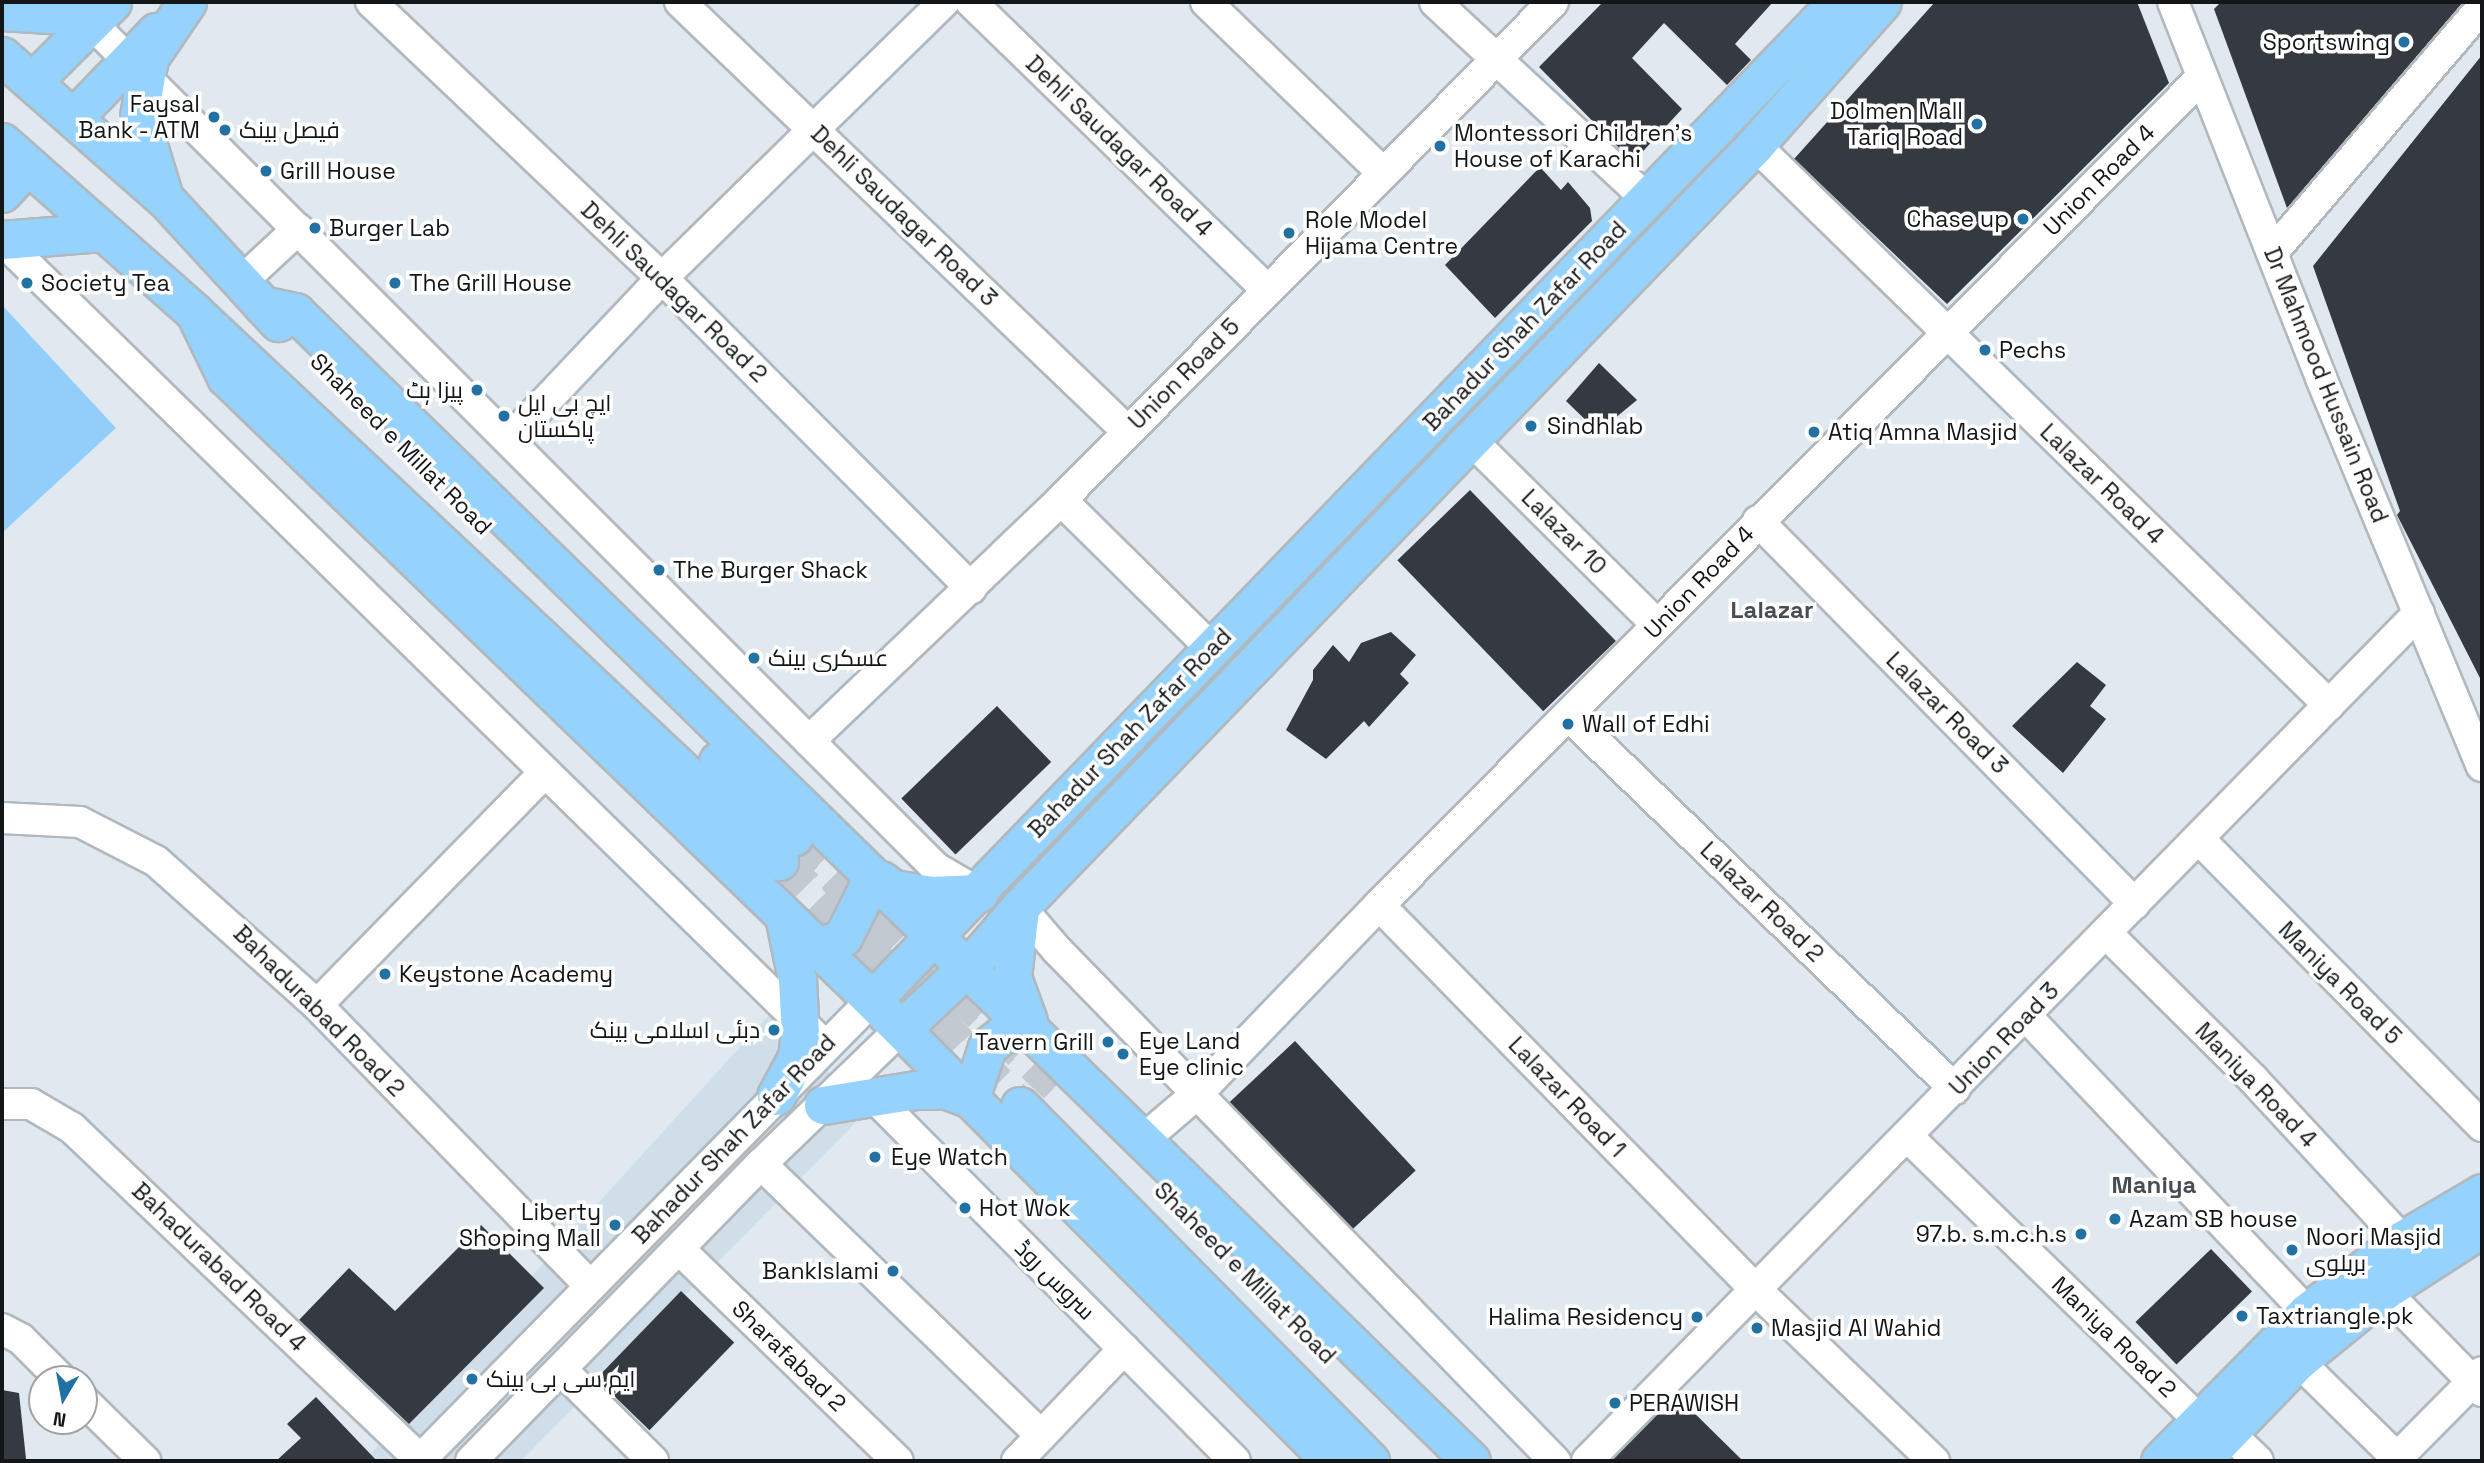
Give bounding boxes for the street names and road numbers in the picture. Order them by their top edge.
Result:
street label: Dehli Saudagar Road 4 [1020,50,1218,242]
street label: Union Road 4 [2038,119,2160,241]
street label: Dehli Saudagar Road 3 [805,120,1003,312]
street label: Dehli Saudagar Road 2 [575,196,773,388]
street label: Bahadur Shah Zafar Road [1418,216,1632,436]
street label: Dr Mahmood Hussain Road [2258,243,2394,527]
street label: Union Road 5 [1123,313,1245,435]
street label: Shaheed e Millat Road [305,348,497,540]
street label: Lalazar Road 4 [2034,418,2170,550]
street label: Lalazar 10 [1516,484,1612,580]
street label: Union Road 4 [1638,520,1760,644]
street label: Bahadur Shah Zafar Road [1023,623,1237,843]
street label: Lalazar Road 3 [1880,646,2014,780]
street label: Lalazar Road 2 [1695,836,1829,968]
street label: Maniya Road 5 [2273,916,2407,1050]
street label: Bahadurabad Road 2 [228,920,410,1102]
street label: Union Road 3 [1944,977,2064,1101]
street label: Maniya Road 4 [2190,1017,2322,1153]
street label: Bahadur Shah Zafar Road [627,1029,841,1249]
street label: Lalazar Road 1 [1503,1031,1631,1163]
street label: Bahadurabad Road 4 [126,1177,312,1357]
street label: Shaheed e Millat Road [1149,1177,1341,1369]
street label: سروس روڈ [1009,1234,1101,1326]
street label: Maniya Road 2 [2046,1271,2182,1403]
street label: Sharafabad 2 [726,1295,852,1417]

